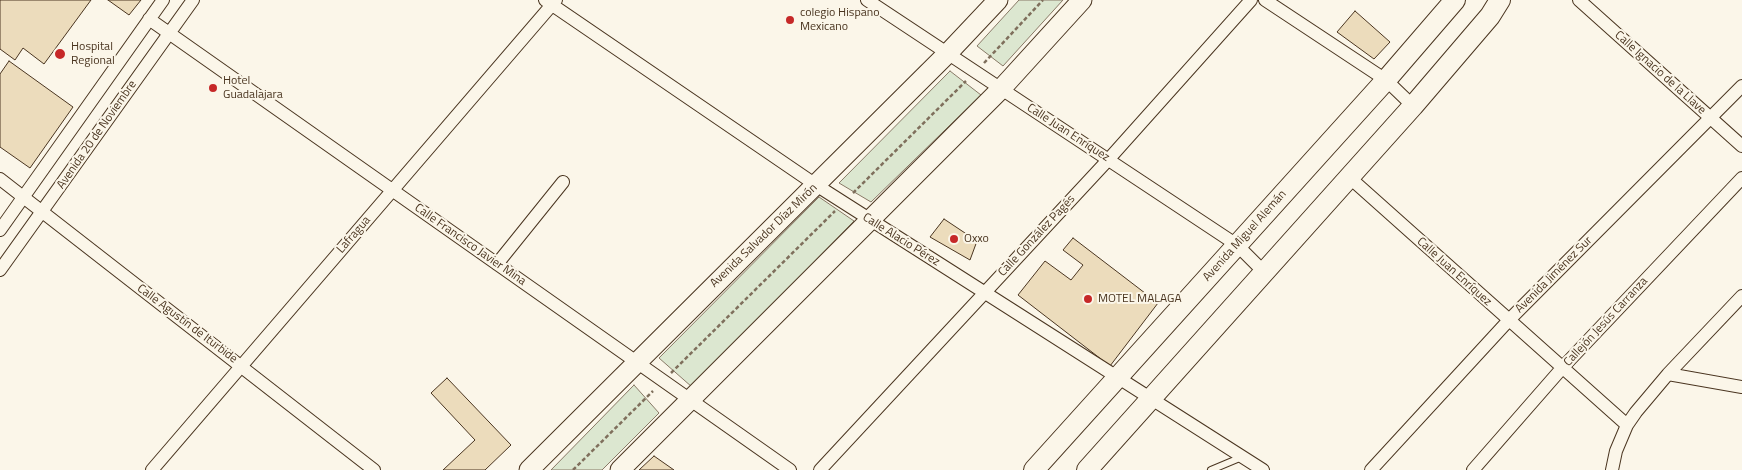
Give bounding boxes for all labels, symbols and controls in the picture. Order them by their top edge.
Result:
place label: colegio Hispano Mexicano [800,6,880,34]
marker: colegio Hispano Mexicano [784,14,796,26]
street label: Calle Ignacio de la Llave [1611,28,1709,118]
place label: Hospital Regional [71,40,115,68]
marker: Hospital Regional [53,47,67,61]
place label: Hotel Guadalajara [223,74,283,102]
street label: Avenida 20 de Noviembre [54,78,140,192]
marker: Hotel Guadalajara [207,82,219,94]
street label: Calle Juan Enríquez [1024,101,1112,165]
street label: Avenida Salvador Díaz Mirón [707,181,821,291]
street label: Avenida Miguel Alemán [1200,187,1290,285]
street label: Calle González Pagés [996,192,1078,280]
street label: Calle Francisco Javier Mina [411,201,529,289]
street label: Calle Alacio Pérez [860,211,942,269]
street label: Lafragua [334,214,374,256]
place label: Oxxo [964,232,989,246]
marker: Oxxo [948,233,960,245]
street label: Avenida Jiménez Sur [1513,234,1595,316]
street label: Calle Juan Enríquez [1414,235,1494,309]
street label: Callejón Jesús Carranza [1561,274,1651,370]
street label: Calle Agustín de Iturbide [134,282,240,366]
place label: MOTEL MALAGA [1098,292,1182,306]
marker: MOTEL MALAGA [1082,293,1094,305]

